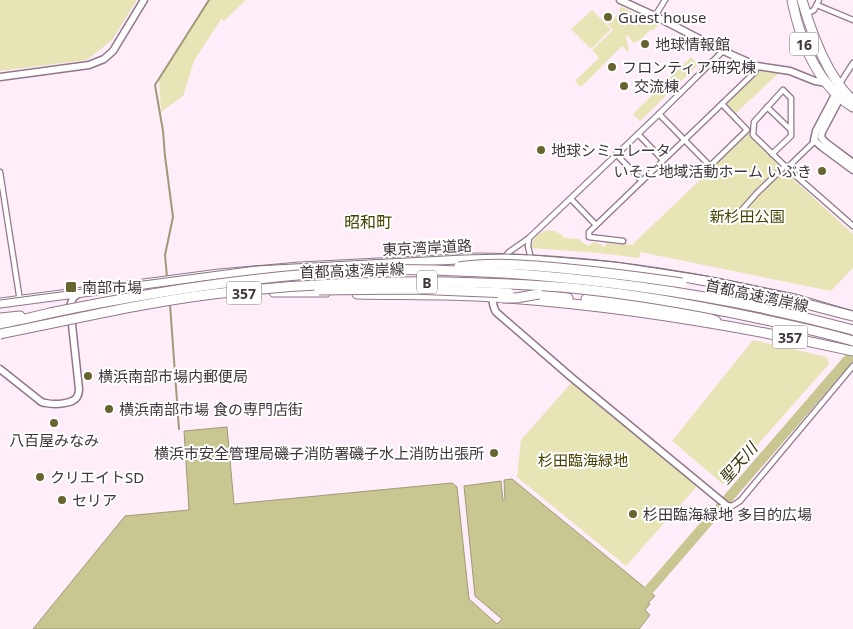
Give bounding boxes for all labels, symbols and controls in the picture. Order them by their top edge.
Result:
place label: Guest house [618,7,706,27]
marker: Guest house [602,11,614,23]
road number: 16 [790,33,818,56]
place label: 地球情報館 [655,34,730,54]
marker: 地球情報館 [639,38,651,50]
place label: フロンティア研究棟 [622,57,756,77]
marker: フロンティア研究棟 [606,61,618,73]
place label: 交流棟 [634,76,679,96]
marker: 交流棟 [618,80,630,92]
place label: 地球シミュレータ [551,140,671,160]
marker: 地球シミュレータ [535,144,547,156]
place label: いそご地域活動ホーム いぶき [614,161,812,181]
marker: いそご地域活動ホーム いぶき [816,165,828,177]
park label: 新杉田公園 [709,206,785,226]
district label: 昭和町 [344,211,392,233]
street label: 東京湾岸道路 [382,235,472,259]
street label: 首都高速湾岸線 [299,258,405,282]
road number: B [417,270,437,294]
street label: 首都高速湾岸線 [704,274,810,316]
place label: 南部市場 [82,277,142,297]
marker: 南部市場 [64,280,78,294]
road number: 357 [226,282,262,304]
road number: 357 [772,326,808,348]
place label: 横浜南部市場内郵便局 [98,366,248,386]
marker: 横浜南部市場内郵便局 [82,370,94,382]
place label: 横浜南部市場 食の専門店街 [119,399,303,419]
marker: 横浜南部市場 食の専門店街 [103,403,115,415]
marker: 八百屋みなみ [48,417,60,429]
place label: 八百屋みなみ [9,430,99,450]
water label: 聖天川 [714,436,763,488]
place label: 横浜市安全管理局磯子消防署磯子水上消防出張所 [154,443,484,463]
marker: 横浜市安全管理局磯子消防署磯子水上消防出張所 [488,447,500,459]
park label: 杉田臨海緑地 [538,450,628,470]
place label: クリエイトSD [50,467,144,487]
marker: クリエイトSD [34,471,46,483]
place label: セリア [72,490,117,510]
marker: セリア [56,494,68,506]
place label: 杉田臨海緑地 多目的広場 [643,504,812,524]
marker: 杉田臨海緑地 多目的広場 [627,508,639,520]

